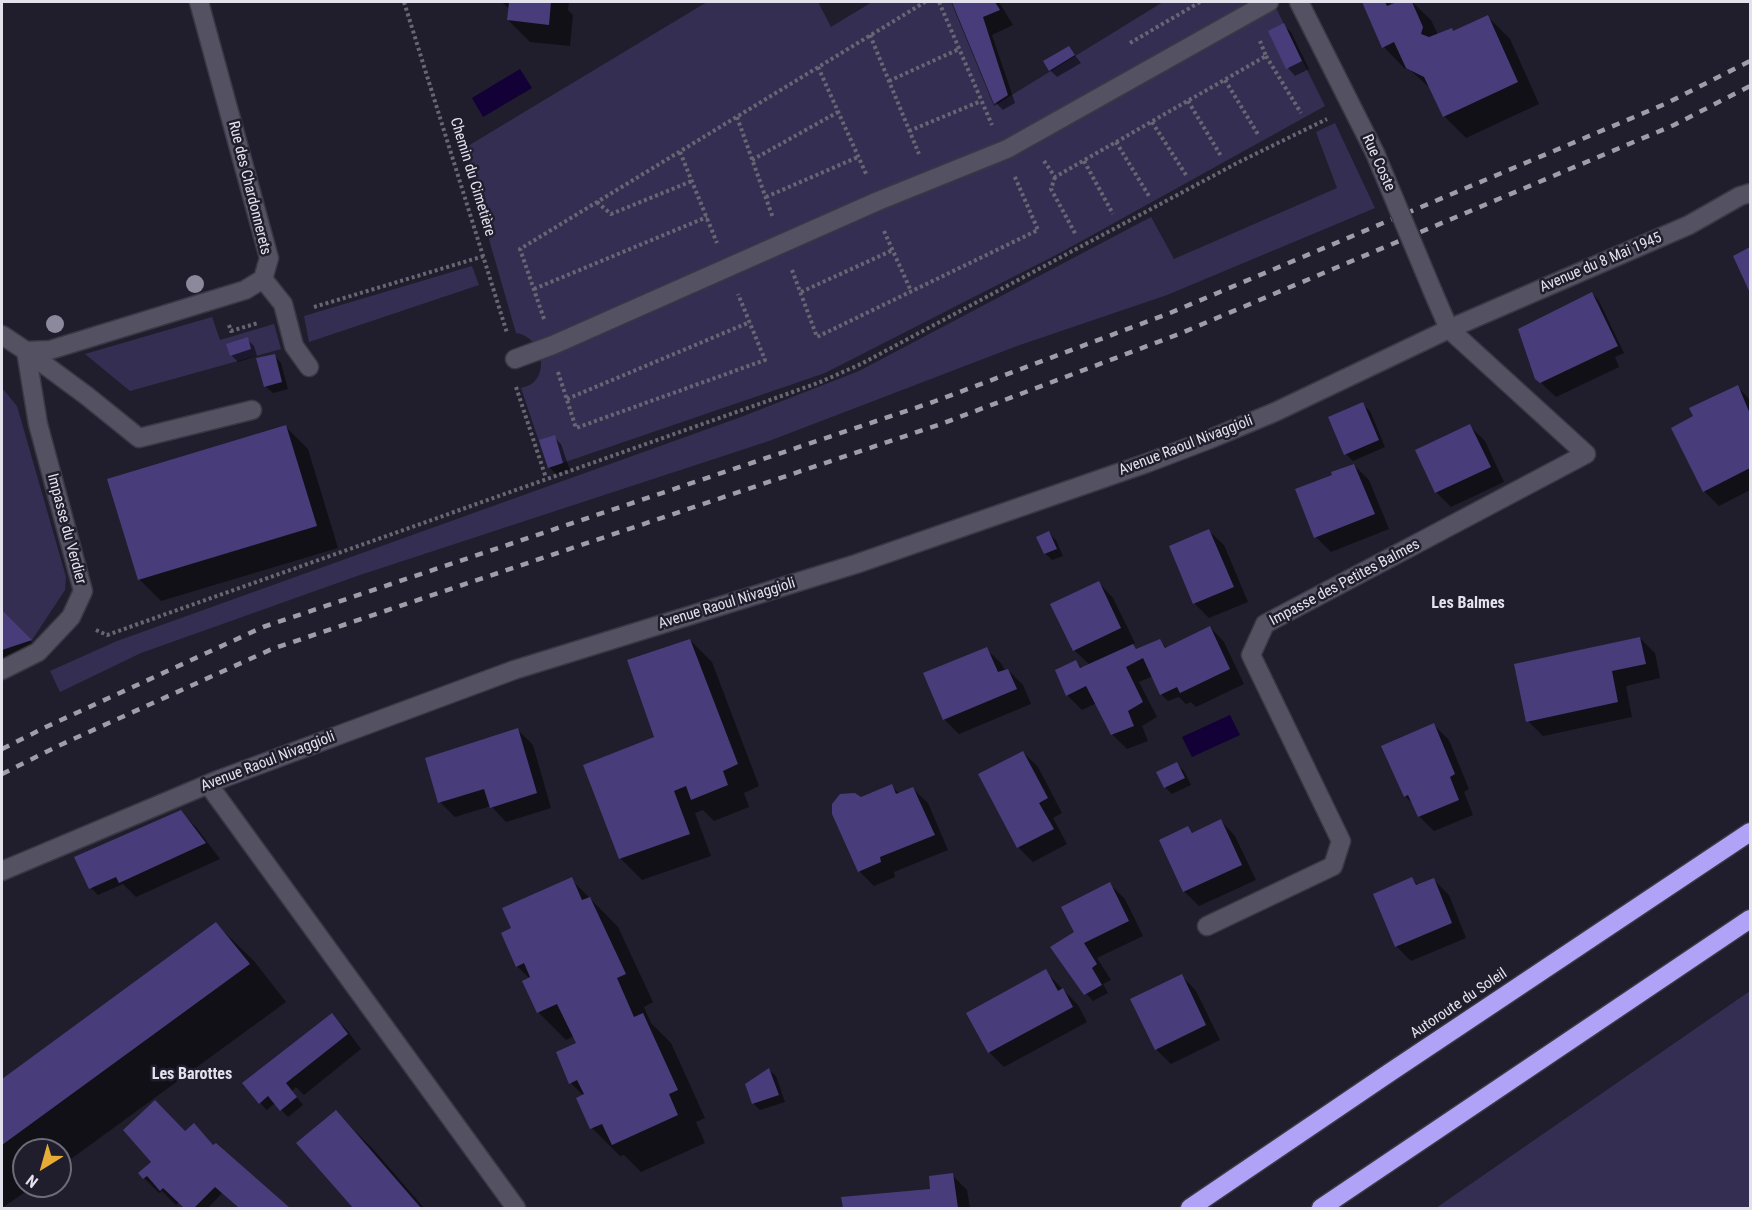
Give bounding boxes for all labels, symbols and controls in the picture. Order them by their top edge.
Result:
street label: Chemin du Cimetière [445,116,499,238]
street label: Rue des Chardonnerets [224,119,274,257]
street label: Rue Coste [1358,132,1398,194]
street label: Avenue du 8 Mai 1945 [1537,229,1665,297]
street label: Avenue Raoul Nivaggioli [1116,412,1256,480]
street label: Impasse du Verdier [43,472,89,586]
street label: Impasse des Petites Balmes [1267,536,1423,630]
street label: Avenue Raoul Nivaggioli [656,575,798,633]
district label: Les Balmes [1431,594,1505,614]
street label: Avenue Raoul Nivaggioli [198,728,338,796]
street label: Autoroute du Soleil [1407,965,1511,1043]
district label: Les Barottes [152,1065,232,1085]
north arrow [12,1138,72,1198]
text: N [22,1171,42,1192]

